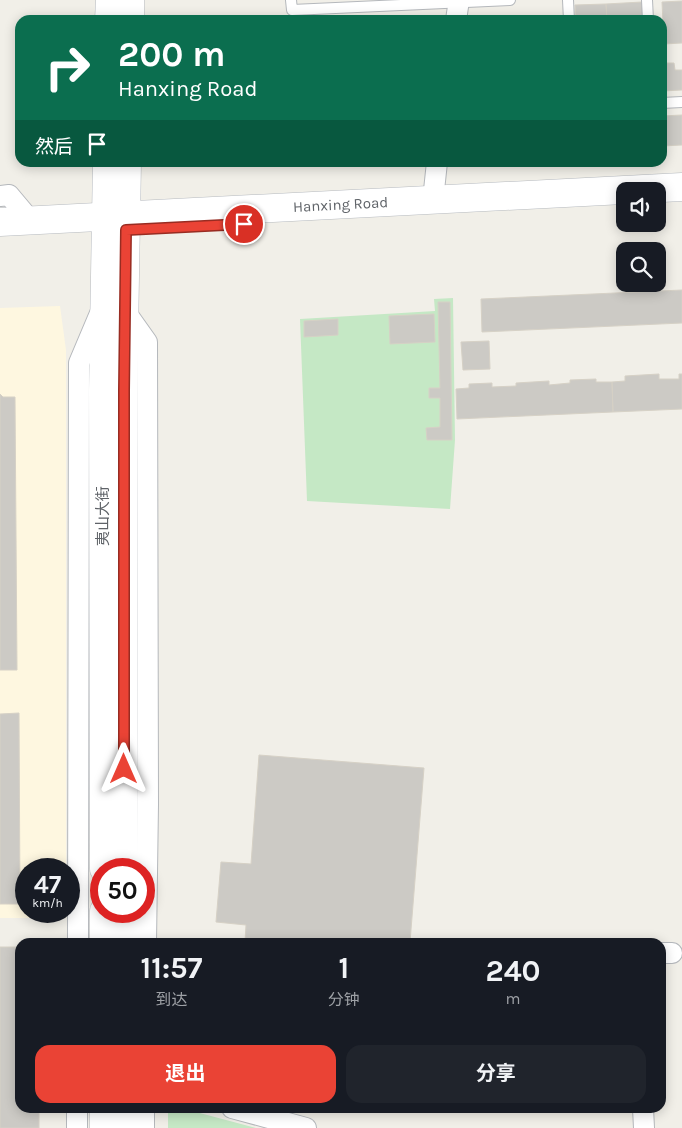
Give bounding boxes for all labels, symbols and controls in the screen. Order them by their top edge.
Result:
text: 200 m [118,34,226,75]
icon: right [35,35,100,100]
text: Hanxing Road [118,76,257,102]
icon: arrive [83,130,111,158]
text: 然后 [35,136,73,158]
map controls [616,182,666,292]
button: sound [616,182,666,232]
street label: Hanxing Road [293,193,389,216]
pin [223,203,265,245]
icon: arrive [230,210,258,238]
button: search [616,242,666,292]
street label: 夷山大街 [94,486,112,546]
position arrow [97,742,149,794]
speed limit sign: 50 [90,858,155,923]
text: 47 [34,870,61,899]
text: km/h [32,896,63,910]
text: 11:57 [141,950,202,986]
text: 1 [339,950,349,986]
text: 240 [485,953,540,989]
text: m [505,989,520,1008]
text: 到达 [155,990,187,1009]
text: 分钟 [328,990,360,1009]
button: 退出 [35,1045,336,1103]
button: 分享 [346,1045,646,1103]

